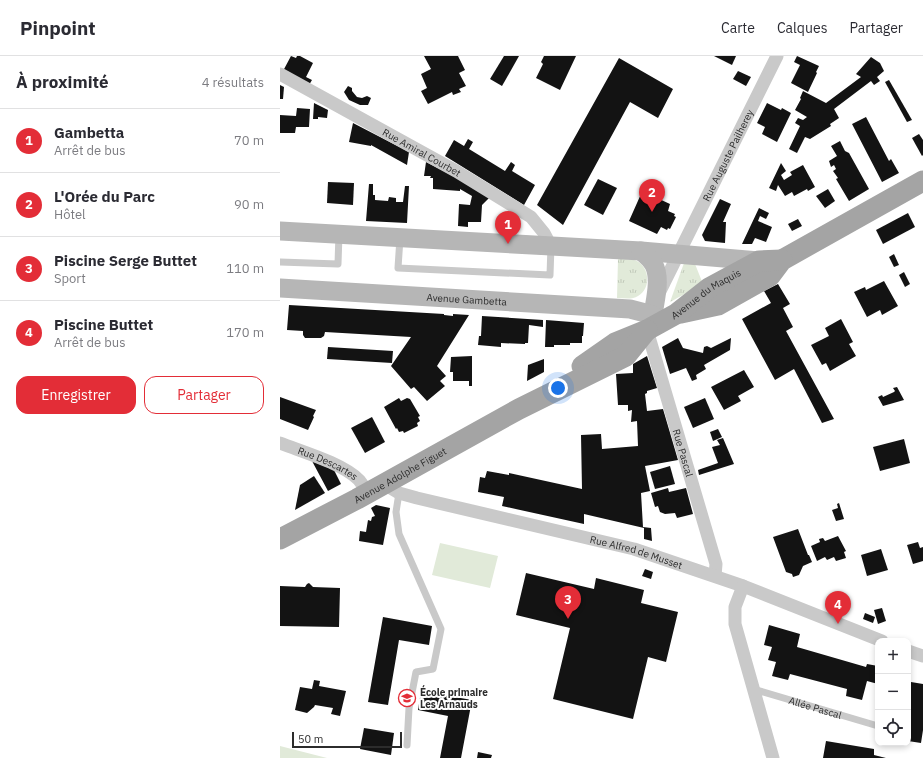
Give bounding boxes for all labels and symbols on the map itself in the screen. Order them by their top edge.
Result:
street label: Rue Auguste Pailherey [700,107,756,203]
street label: Rue Amiral Courbet [380,126,464,180]
pin: 2 [639,179,665,212]
pin: 1 [495,211,521,244]
street label: Avenue du Maquis [669,266,743,322]
street label: Avenue Gambetta [426,291,508,309]
your location [548,378,568,398]
street label: Rue Pascal [670,427,696,479]
street label: Rue Descartes [296,444,361,483]
street label: Avenue Adolphe Figuet [352,444,449,506]
street label: Rue Alfred de Musset [589,533,685,572]
pin: 3 [555,586,581,619]
pin: 4 [825,591,851,624]
place label: École primaire Les Arnauds [420,684,488,711]
school or university icon: École primaire Les Arnauds [397,688,417,708]
street label: Allée Pascal [787,694,843,722]
scale bar [292,730,402,749]

